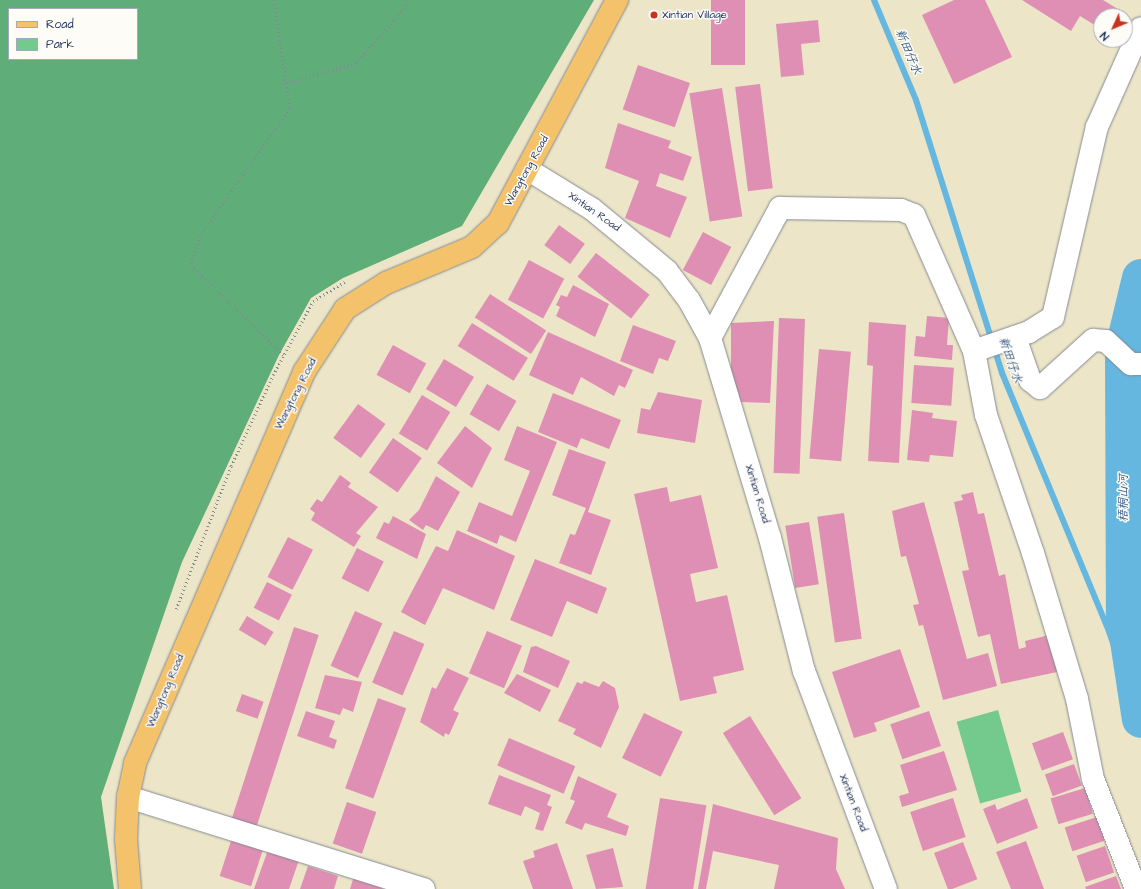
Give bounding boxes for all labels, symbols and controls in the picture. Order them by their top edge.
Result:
legend [8,8,138,60]
place label: Xintian Village [662,8,727,22]
north arrow [1093,8,1133,48]
marker: Xintian Village [649,10,659,20]
text: Road [46,16,74,33]
water label: 新田仔水 [892,27,924,77]
text: N [1097,28,1113,44]
text: Park [46,36,74,53]
street label: Wangtong Road [502,133,552,209]
street label: Xintian Road [565,189,623,235]
water label: 新田仔水 [995,335,1025,385]
street label: Wangtong Road [272,356,320,432]
street label: Xintian Road [742,463,772,525]
water label: 梧桐山河 [1117,474,1131,522]
street label: Wangtong Road [145,652,187,730]
street label: Xintian Road [836,772,870,834]

